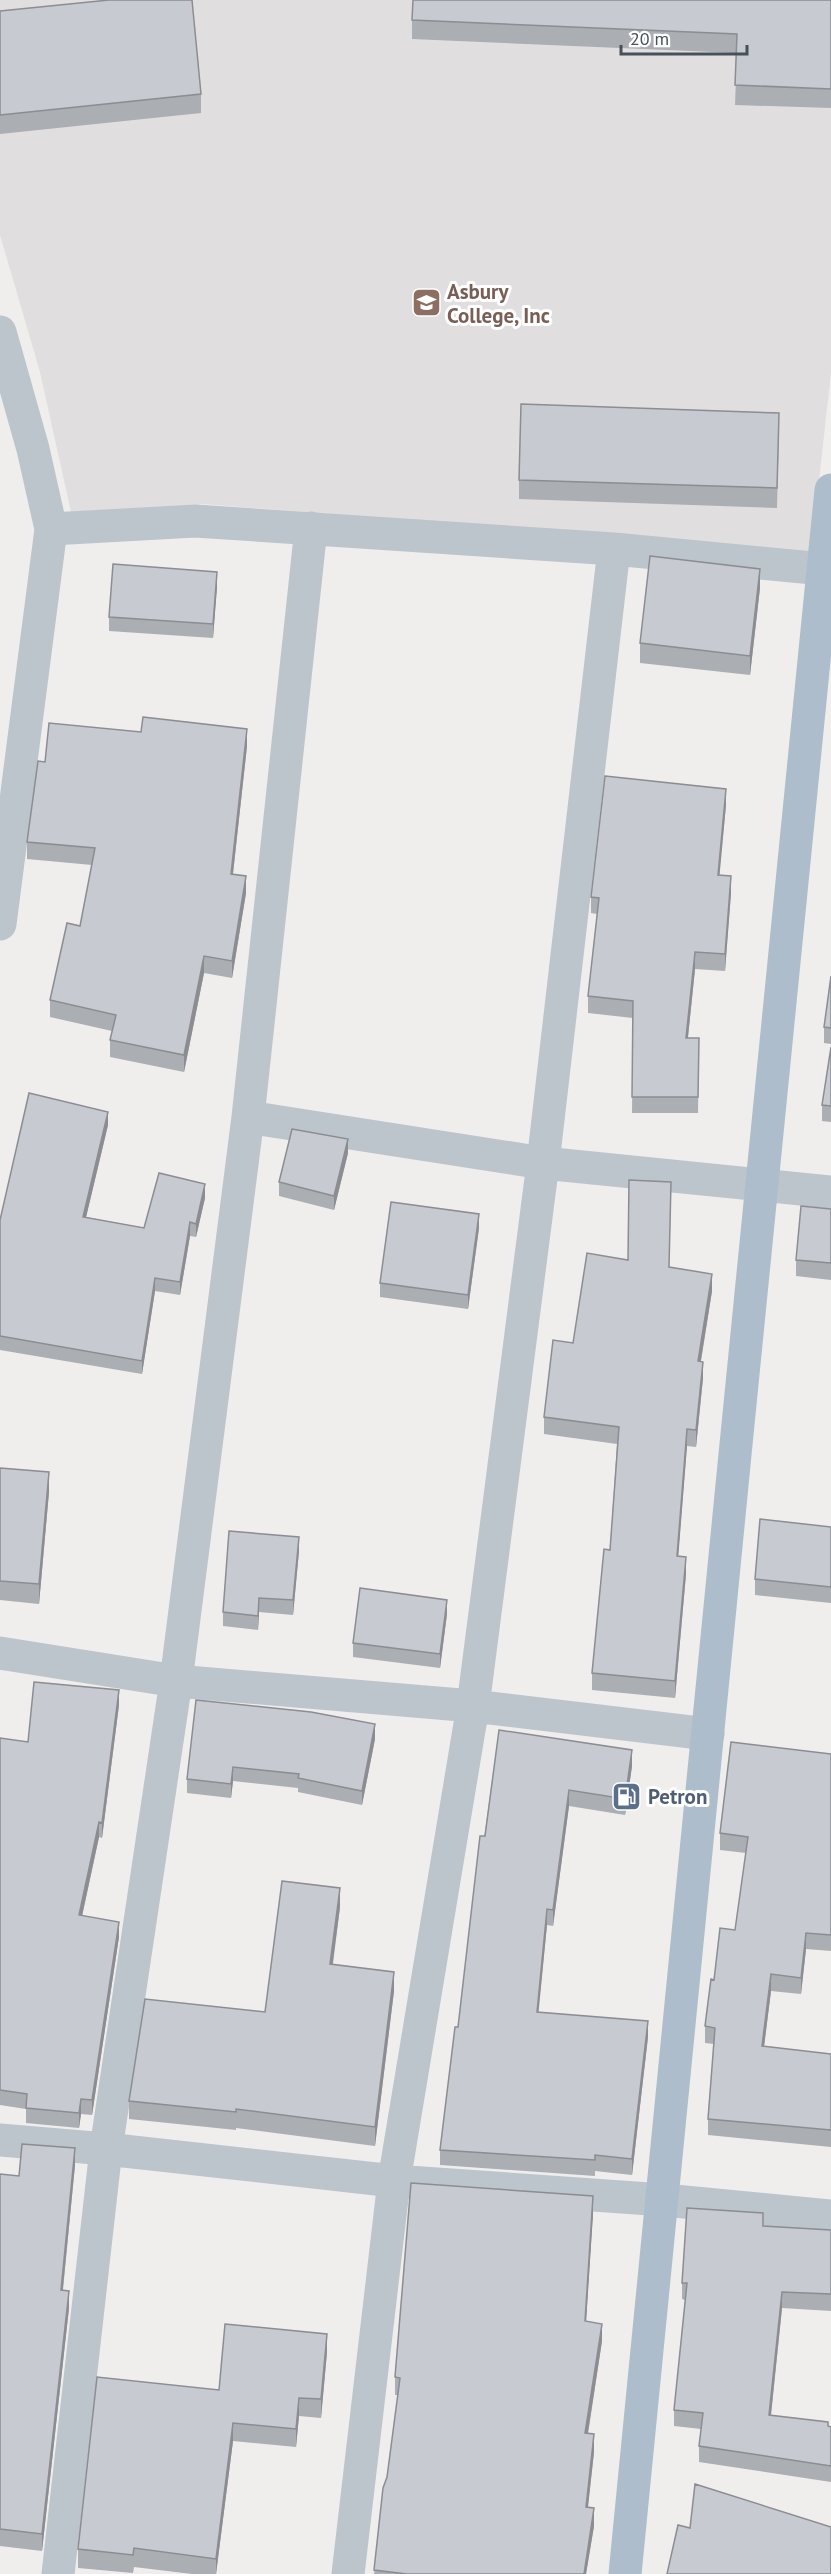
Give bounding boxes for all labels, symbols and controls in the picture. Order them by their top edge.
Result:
scale bar [621,18,747,56]
text: 20 m [630,27,669,50]
place label: Asbury College, Inc [447,278,550,329]
school or university icon: Asbury College, Inc [410,287,442,319]
fuel station icon: Petron [611,1780,643,1812]
place label: Petron [648,1783,707,1810]

